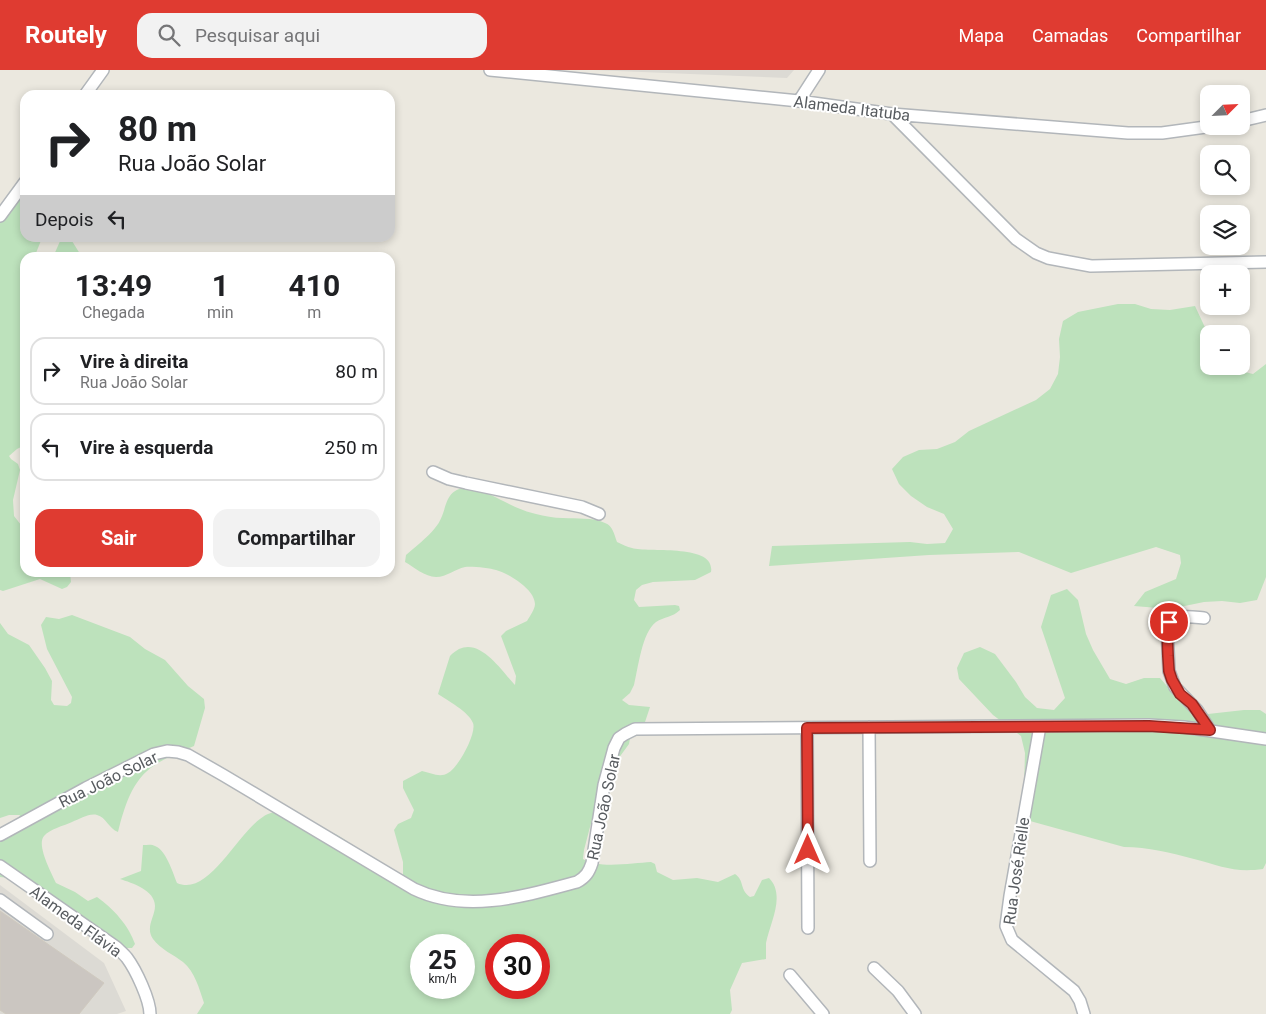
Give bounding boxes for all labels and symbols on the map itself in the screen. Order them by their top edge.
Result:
north arrow [1200,85,1250,135]
street label: Alameda Itatuba [793,92,911,125]
pin [1148,601,1190,643]
street label: Rua João Solar [56,747,161,812]
street label: Rua João Solar [583,752,624,862]
street label: Rua José Rielle [1000,816,1033,926]
position arrow [781,823,833,875]
street label: Alameda Flávia [26,882,125,961]
speed limit sign: 30 [485,934,550,999]

